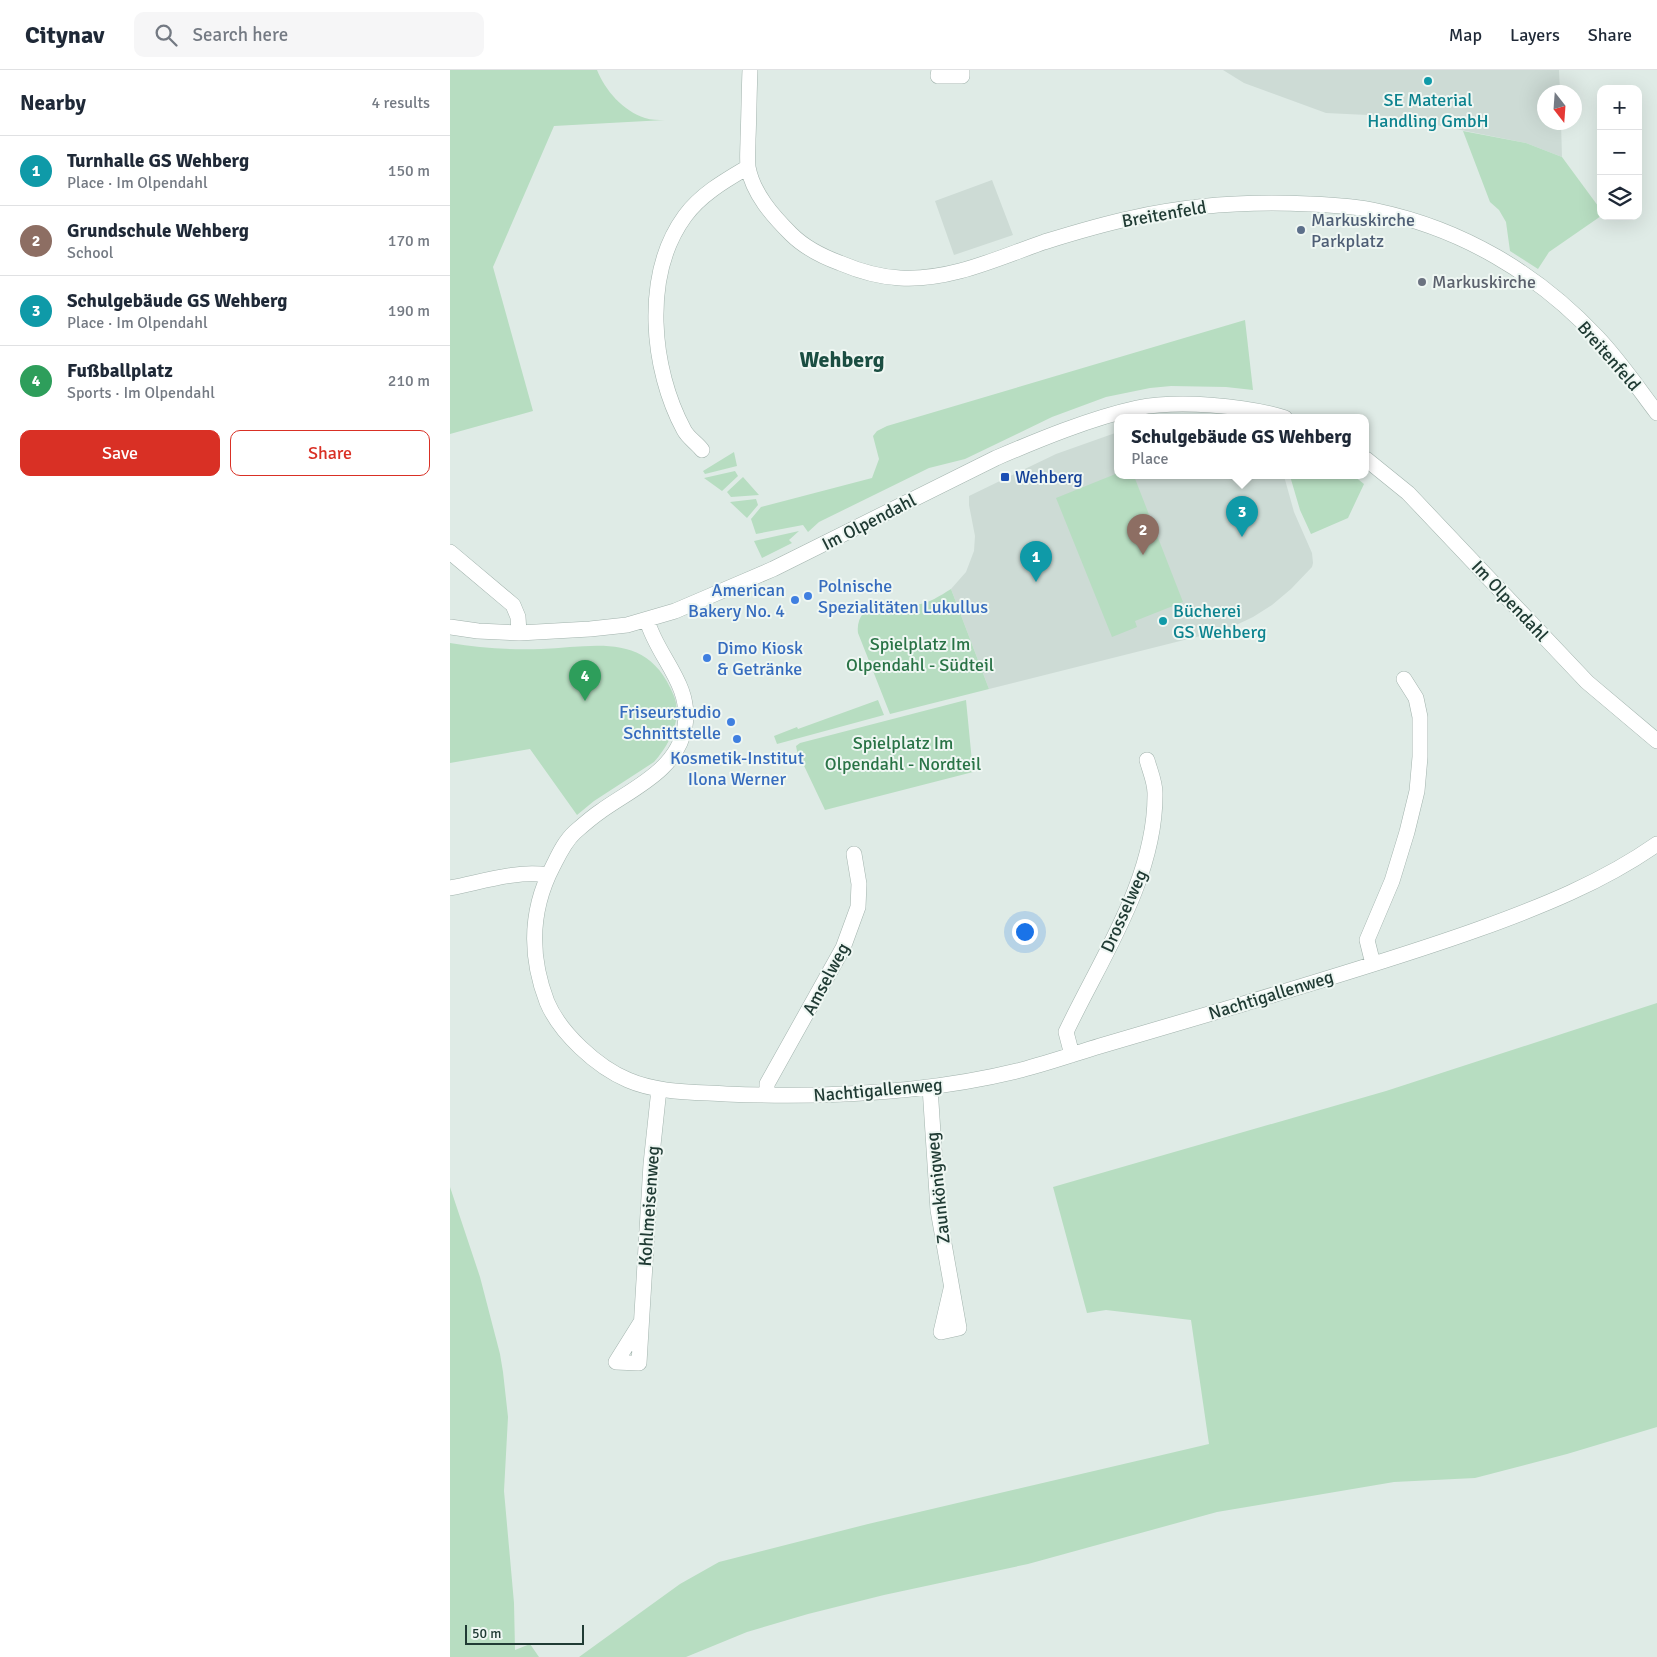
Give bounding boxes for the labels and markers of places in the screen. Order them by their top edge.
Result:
marker: SE Material Handling GmbH [1422,75,1434,87]
place label: SE Material Handling GmbH [1367,89,1489,132]
place label: Markuskirche Parkplatz [1311,209,1415,252]
marker: Markuskirche Parkplatz [1295,224,1307,236]
place label: Markuskirche [1432,271,1536,293]
marker: Markuskirche [1416,276,1428,288]
place label: Wehberg [1015,466,1083,488]
marker: Wehberg [999,471,1011,483]
pin: 3 [1226,496,1258,537]
pin: 2 [1127,514,1159,555]
pin: 1 [1020,541,1052,582]
place label: Polnische Spezialitäten Lukullus [818,575,988,618]
place label: American Bakery No. 4 [688,579,785,622]
marker: Polnische Spezialitäten Lukullus [802,590,814,602]
marker: American Bakery No. 4 [789,594,801,606]
place label: Bücherei GS Wehberg [1173,600,1266,643]
marker: Bücherei GS Wehberg [1157,615,1169,627]
place label: Dimo Kiosk & Getränke [717,637,803,680]
marker: Dimo Kiosk & Getränke [701,652,713,664]
pin: 4 [569,660,601,701]
place label: Friseurstudio Schnittstelle [619,701,721,744]
marker: Friseurstudio Schnittstelle [725,716,737,728]
marker: Kosmetik-Institut Ilona Werner [731,733,743,745]
place label: Kosmetik-Institut Ilona Werner [670,747,804,790]

